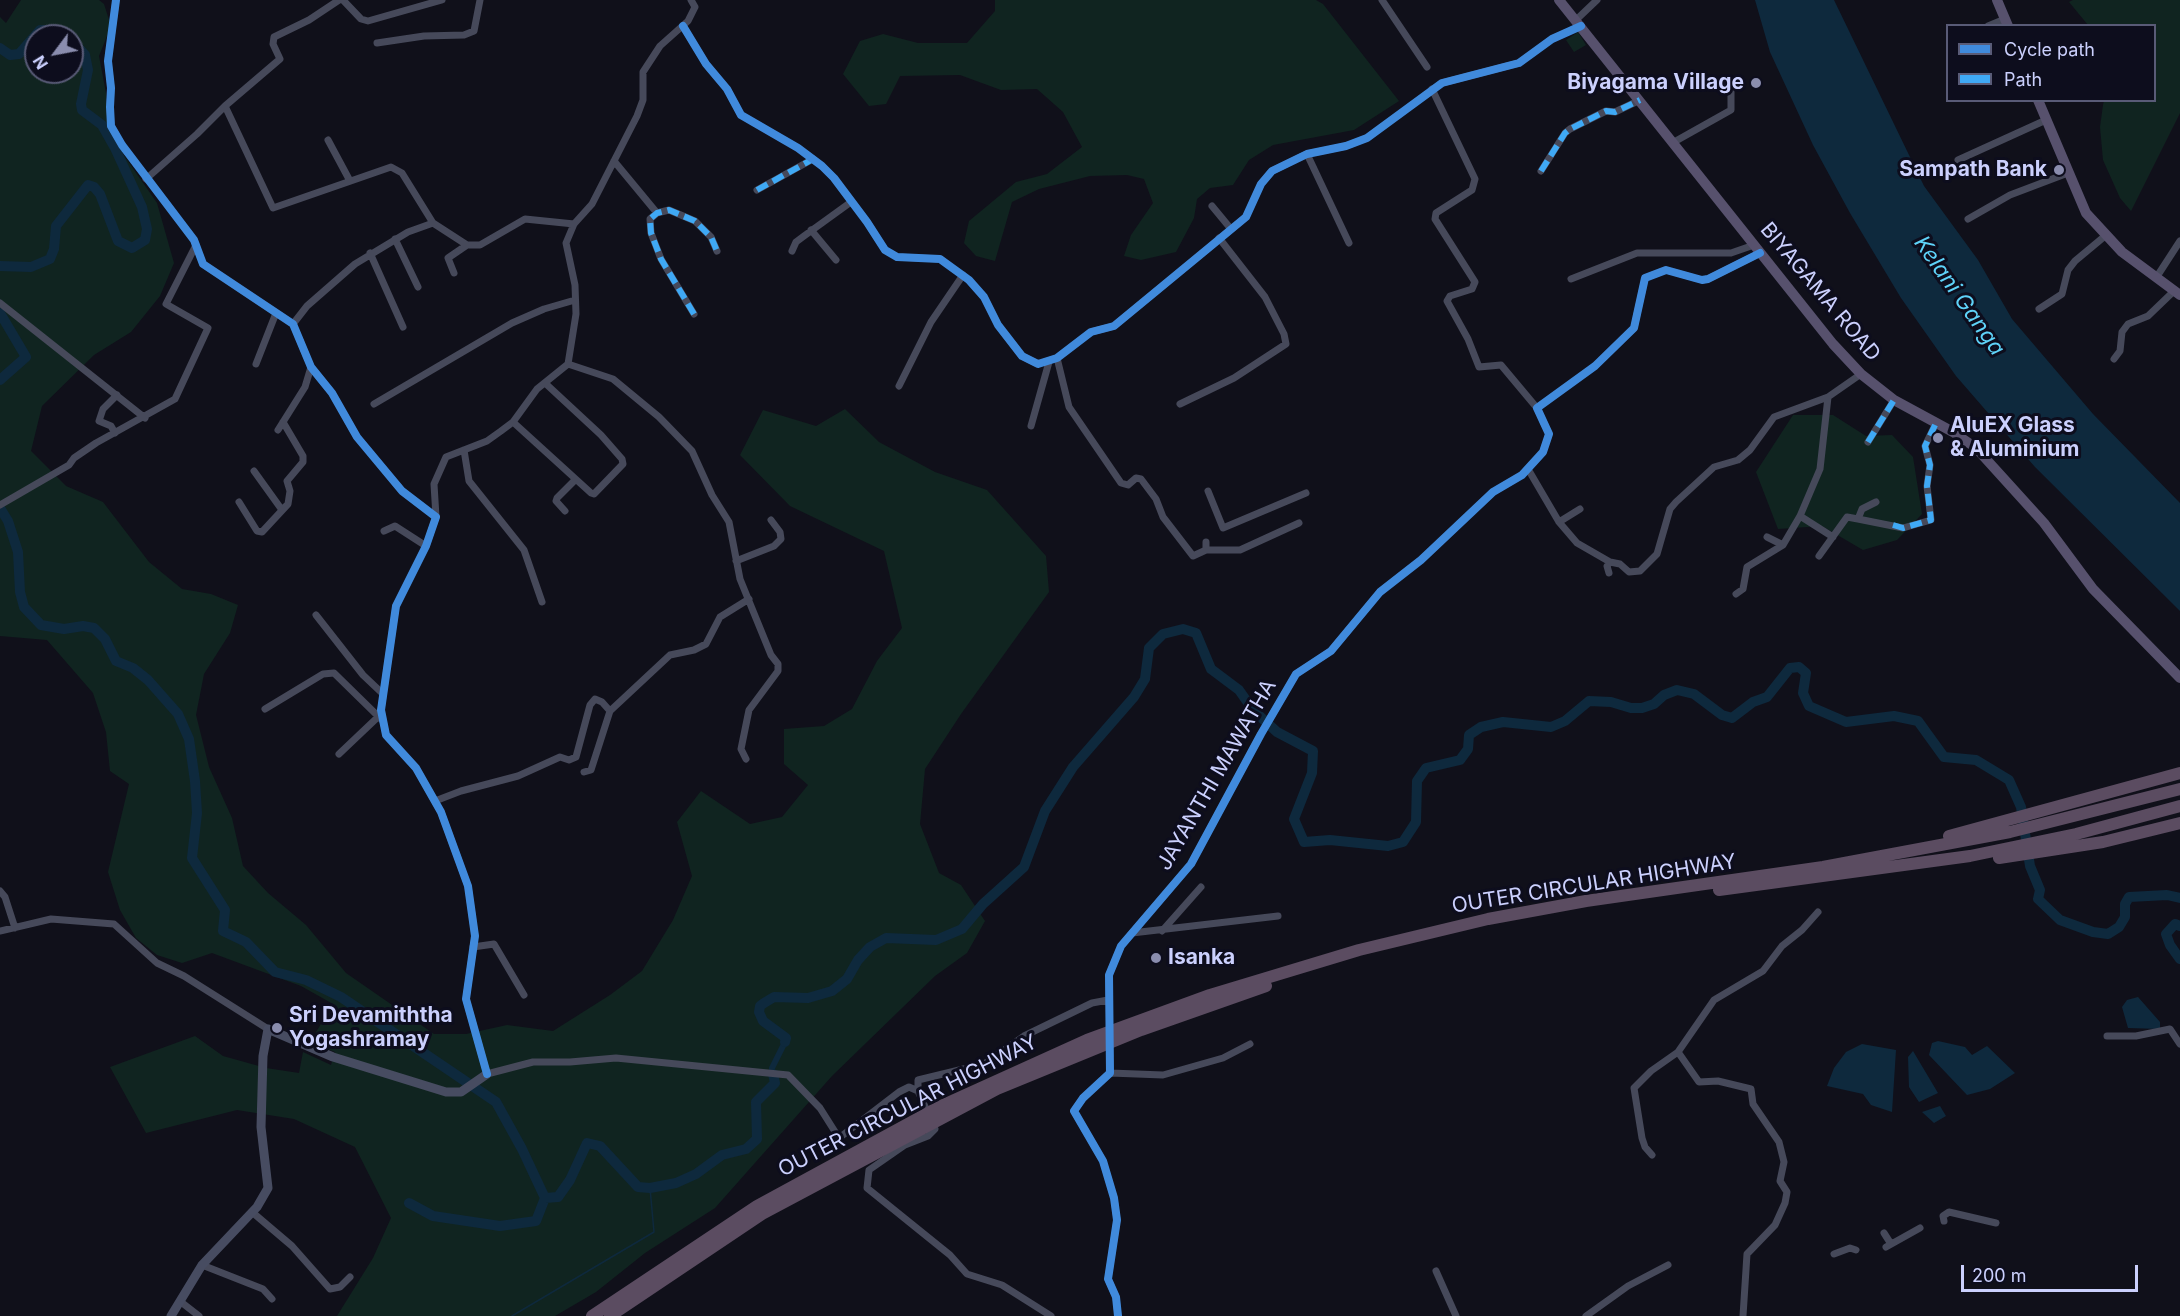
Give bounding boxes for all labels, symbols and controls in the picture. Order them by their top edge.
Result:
north arrow [24,24,84,84]
legend [1946,24,2156,102]
text: Cycle path [2004,39,2095,60]
text: N [29,52,52,73]
text: Path [2004,69,2042,90]
place label: Biyagama Village [1567,70,1744,96]
marker: Biyagama Village [1749,76,1763,90]
place label: Sampath Bank [1899,157,2047,183]
marker: Sampath Bank [2052,163,2066,177]
street label: BIYAGAMA ROAD [1755,217,1885,367]
water label: Kelani Ganga [1908,231,2010,361]
place label: AluEX Glass & Aluminium [1950,413,2079,463]
marker: AluEX Glass & Aluminium [1931,431,1945,445]
street label: JAYANTHI MAWATHA [1152,675,1282,875]
street label: OUTER CIRCULAR HIGHWAY [1450,849,1738,919]
place label: Isanka [1168,945,1235,971]
marker: Isanka [1149,951,1163,965]
place label: Sri Devamiththa Yogashramay [289,1003,453,1053]
marker: Sri Devamiththa Yogashramay [270,1021,284,1035]
street label: OUTER CIRCULAR HIGHWAY [774,1029,1042,1183]
scale bar [1964,1253,2141,1291]
text: 200 m [1972,1265,2027,1286]

